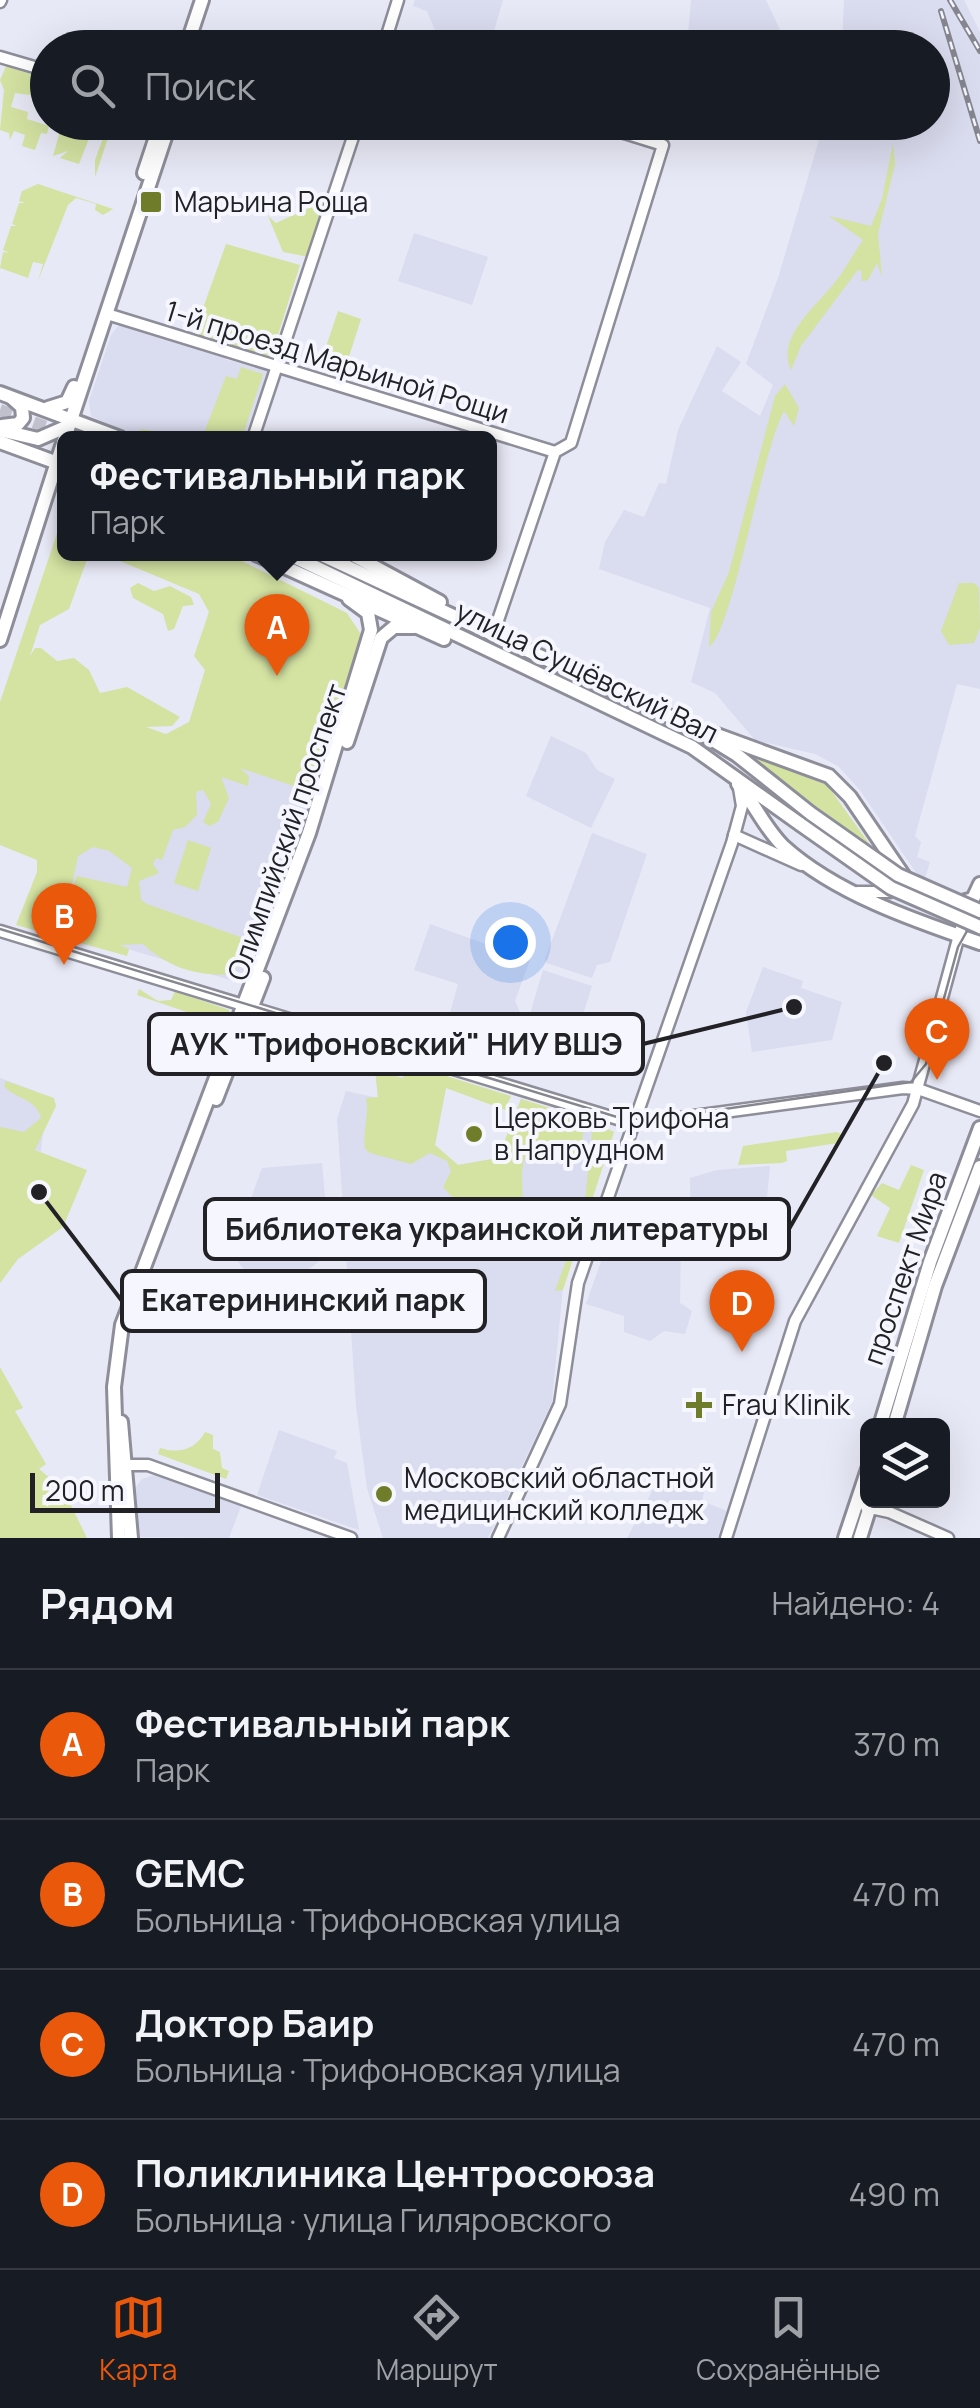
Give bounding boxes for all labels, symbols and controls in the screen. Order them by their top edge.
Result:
search box [30,30,950,140]
icon: search [65,58,120,113]
text: Поиск [145,59,255,111]
place label: Марьина Роща [174,182,368,220]
marker: Марьина Роща [138,189,164,215]
street label: 1-й проезд Марьиной Рощи [161,291,514,431]
popup [57,431,497,561]
text: Фестивальный парк [90,448,464,500]
text: Парк [90,500,165,544]
street label: улица Сущёвский Вал [450,591,725,751]
pin: A [244,594,310,676]
street label: Олимпийский проспект [217,678,355,985]
pin: B [32,882,96,965]
your location [485,917,536,968]
pin: C [904,998,970,1080]
callout: АУК "Трифоновский" НИУ ВШЭ [149,1014,643,1074]
text: АУК "Трифоновский" НИУ ВШЭ [170,1023,622,1064]
place label: Церковь Трифона в Напрудном [494,1098,729,1168]
marker: Церковь Трифона в Напрудном [463,1123,485,1145]
street label: проспект Мира [853,1166,955,1369]
callout: Библиотека украинской литературы [205,1199,789,1259]
text: Библиотека украинской литературы [225,1208,769,1249]
pin: D [710,1270,774,1352]
callout: Екатерининский парк [122,1271,485,1331]
text: Екатерининский парк [141,1279,466,1320]
place label: Frau Klinik [722,1385,851,1423]
marker: Frau Klinik [686,1392,712,1418]
map controls [860,1418,950,1508]
button: layers [860,1418,950,1508]
place label: Московский областной медицинский колледж [404,1458,715,1528]
scale bar [30,1468,220,1512]
text: 200 m [45,1471,124,1509]
marker: Московский областной медицинский колледж [373,1483,395,1505]
text: Рядом [40,1574,174,1632]
text: Найдено: 4 [772,1581,940,1625]
text: Фестивальный парк [135,1696,509,1748]
text: A [62,1722,83,1766]
text: 370 m [853,1722,940,1766]
text: Парк [135,1748,210,1792]
text: GEMC [135,1846,246,1898]
text: B [62,1872,83,1916]
text: 470 m [852,1872,940,1916]
text: Больница · Трифоновская улица [135,1898,620,1942]
text: Доктор Баир [135,1996,374,2048]
text: C [61,2022,84,2066]
text: 470 m [852,2022,940,2066]
text: Больница · Трифоновская улица [135,2048,620,2092]
text: Поликлиника Центросоюза [135,2146,655,2198]
text: D [61,2172,84,2216]
text: 490 m [849,2172,940,2216]
text: Больница · улица Гиляровского [135,2198,612,2242]
tab: Карта [99,2290,177,2388]
tab: Маршрут [376,2290,498,2388]
tab: Сохранённые [696,2290,881,2388]

